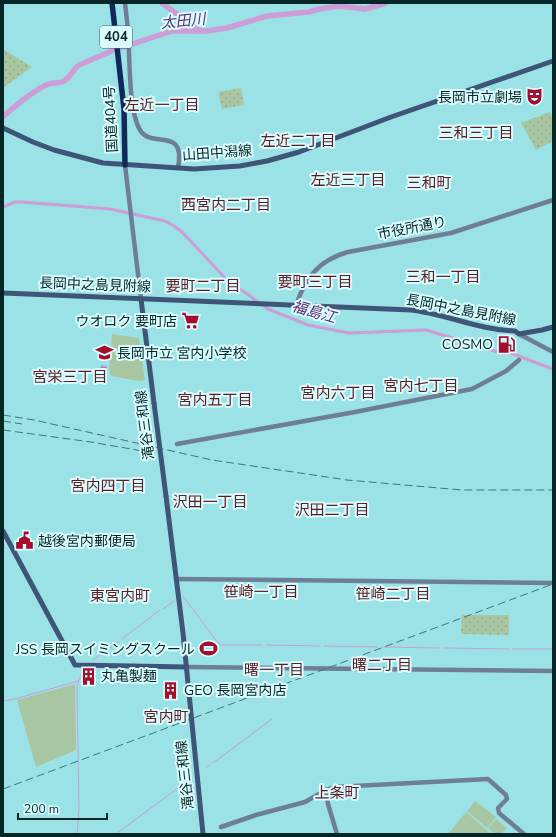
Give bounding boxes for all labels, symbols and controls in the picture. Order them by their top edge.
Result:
water label: 太田川 [160,8,208,33]
road number: 404 [100,26,132,48]
street label: 国道404号 [100,85,122,153]
theatre icon: 長岡市立劇場 [525,87,545,107]
place label: 長岡市立劇場 [438,88,522,107]
district label: 左近一丁目 [124,95,200,115]
district label: 三和三丁目 [438,123,514,143]
district label: 左近二丁目 [260,131,336,151]
street label: 山田中潟線 [181,141,253,165]
district label: 左近三丁目 [310,170,386,190]
district label: 三和町 [406,173,452,193]
district label: 西宮内二丁目 [181,195,271,215]
street label: 市役所通り [376,212,448,244]
district label: 三和一丁目 [405,267,481,287]
district label: 要町三丁目 [277,272,353,292]
street label: 長岡中之島見附線 [39,274,151,296]
district label: 要町二丁目 [165,276,241,296]
street label: 長岡中之島見附線 [404,290,518,330]
water label: 福島江 [290,296,340,328]
supermarket icon: ウオロク 要町店 [180,311,200,331]
place label: ウオロク 要町店 [75,312,177,331]
fuel station icon: COSMO [496,334,516,354]
place label: COSMO [442,335,493,354]
school or university icon: 長岡市立 宮内小学校 [94,343,114,363]
place label: 長岡市立 宮内小学校 [117,344,247,363]
district label: 宮栄三丁目 [32,367,108,387]
district label: 宮内七丁目 [383,376,459,396]
district label: 宮内六丁目 [300,383,376,403]
street label: 滝谷三和線 [131,389,159,461]
district label: 宮内五丁目 [177,390,253,410]
district label: 宮内四丁目 [70,476,146,496]
district label: 沢田一丁目 [172,492,248,512]
district label: 沢田二丁目 [294,500,370,520]
public building icon: 越後宮内郵便局 [15,531,35,551]
place label: 越後宮内郵便局 [38,532,136,551]
district label: 笹崎一丁目 [223,582,299,602]
district label: 笹崎二丁目 [355,584,431,604]
district label: 東宮内町 [90,586,150,606]
sports icon: JSS 長岡スイミングスクール [198,639,218,659]
place label: JSS 長岡スイミングスクール [15,640,195,659]
district label: 曙二丁目 [352,655,412,675]
district label: 曙一丁目 [244,660,304,680]
building icon: 丸亀製麺 [78,666,98,686]
place label: 丸亀製麺 [101,667,157,686]
building icon: GEO 長岡宮内店 [161,680,181,700]
place label: GEO 長岡宮内店 [184,681,287,700]
district label: 宮内町 [143,707,189,727]
street label: 滝谷三和線 [172,739,198,811]
district label: 上条町 [314,783,360,803]
scale bar [18,795,107,821]
text: 200 m [24,801,59,817]

